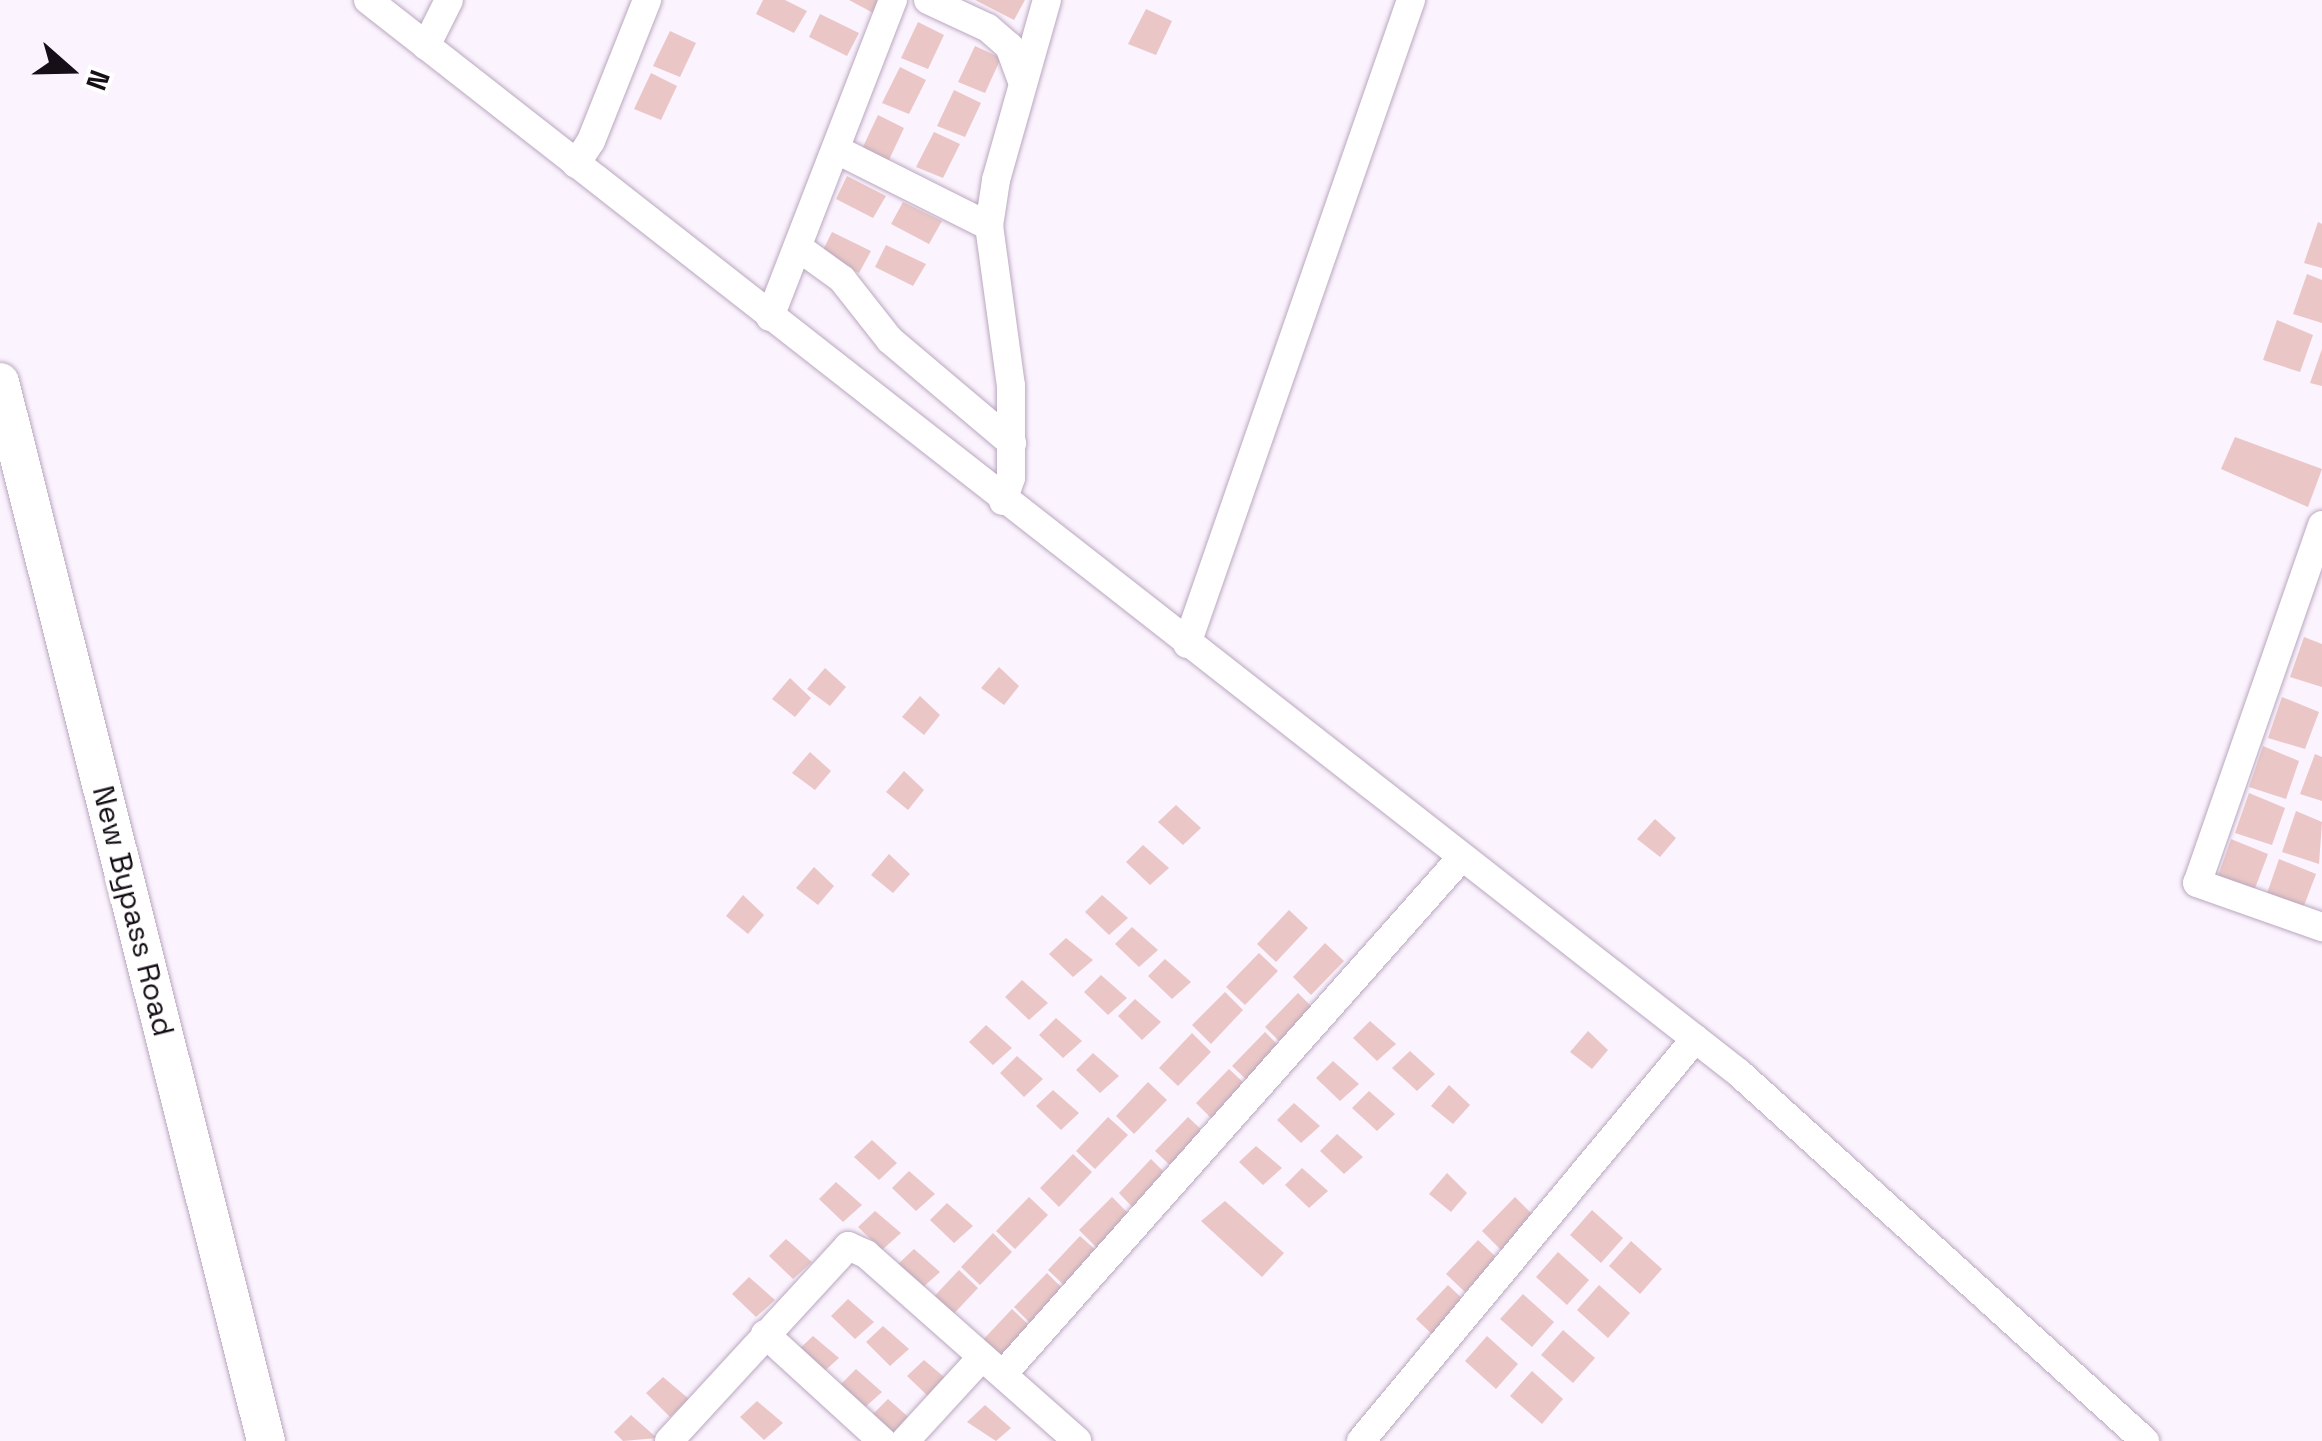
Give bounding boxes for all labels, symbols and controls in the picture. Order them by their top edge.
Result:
north arrow [20,20,120,120]
text: N [78,65,118,95]
street label: New Bypass Road [84,782,182,1040]

